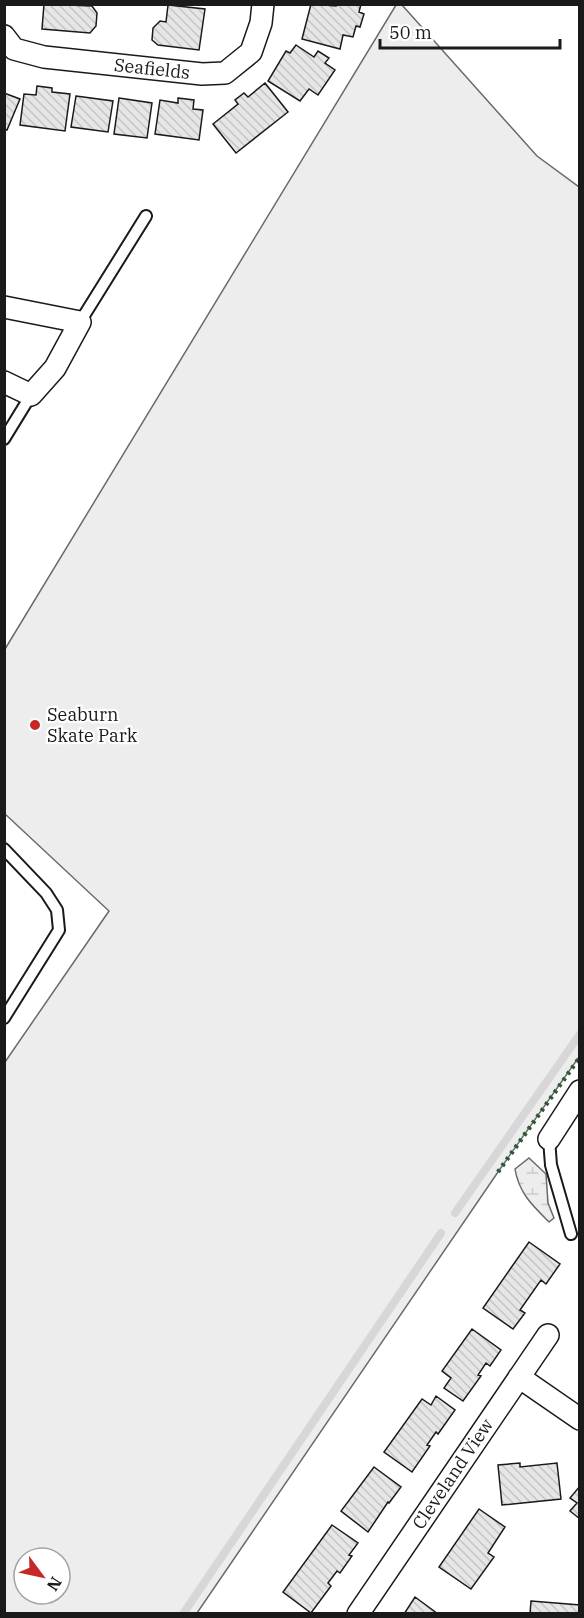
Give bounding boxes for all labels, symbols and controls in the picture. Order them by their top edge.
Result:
scale bar [380,12,560,50]
text: 50 m [389,21,432,44]
street label: Seafields [113,53,191,84]
place label: Seaburn Skate Park [47,703,138,747]
marker: Seaburn Skate Park [28,718,42,732]
street label: Cleveland View [407,1414,498,1533]
north arrow [12,1546,72,1606]
text: N [43,1573,66,1595]

